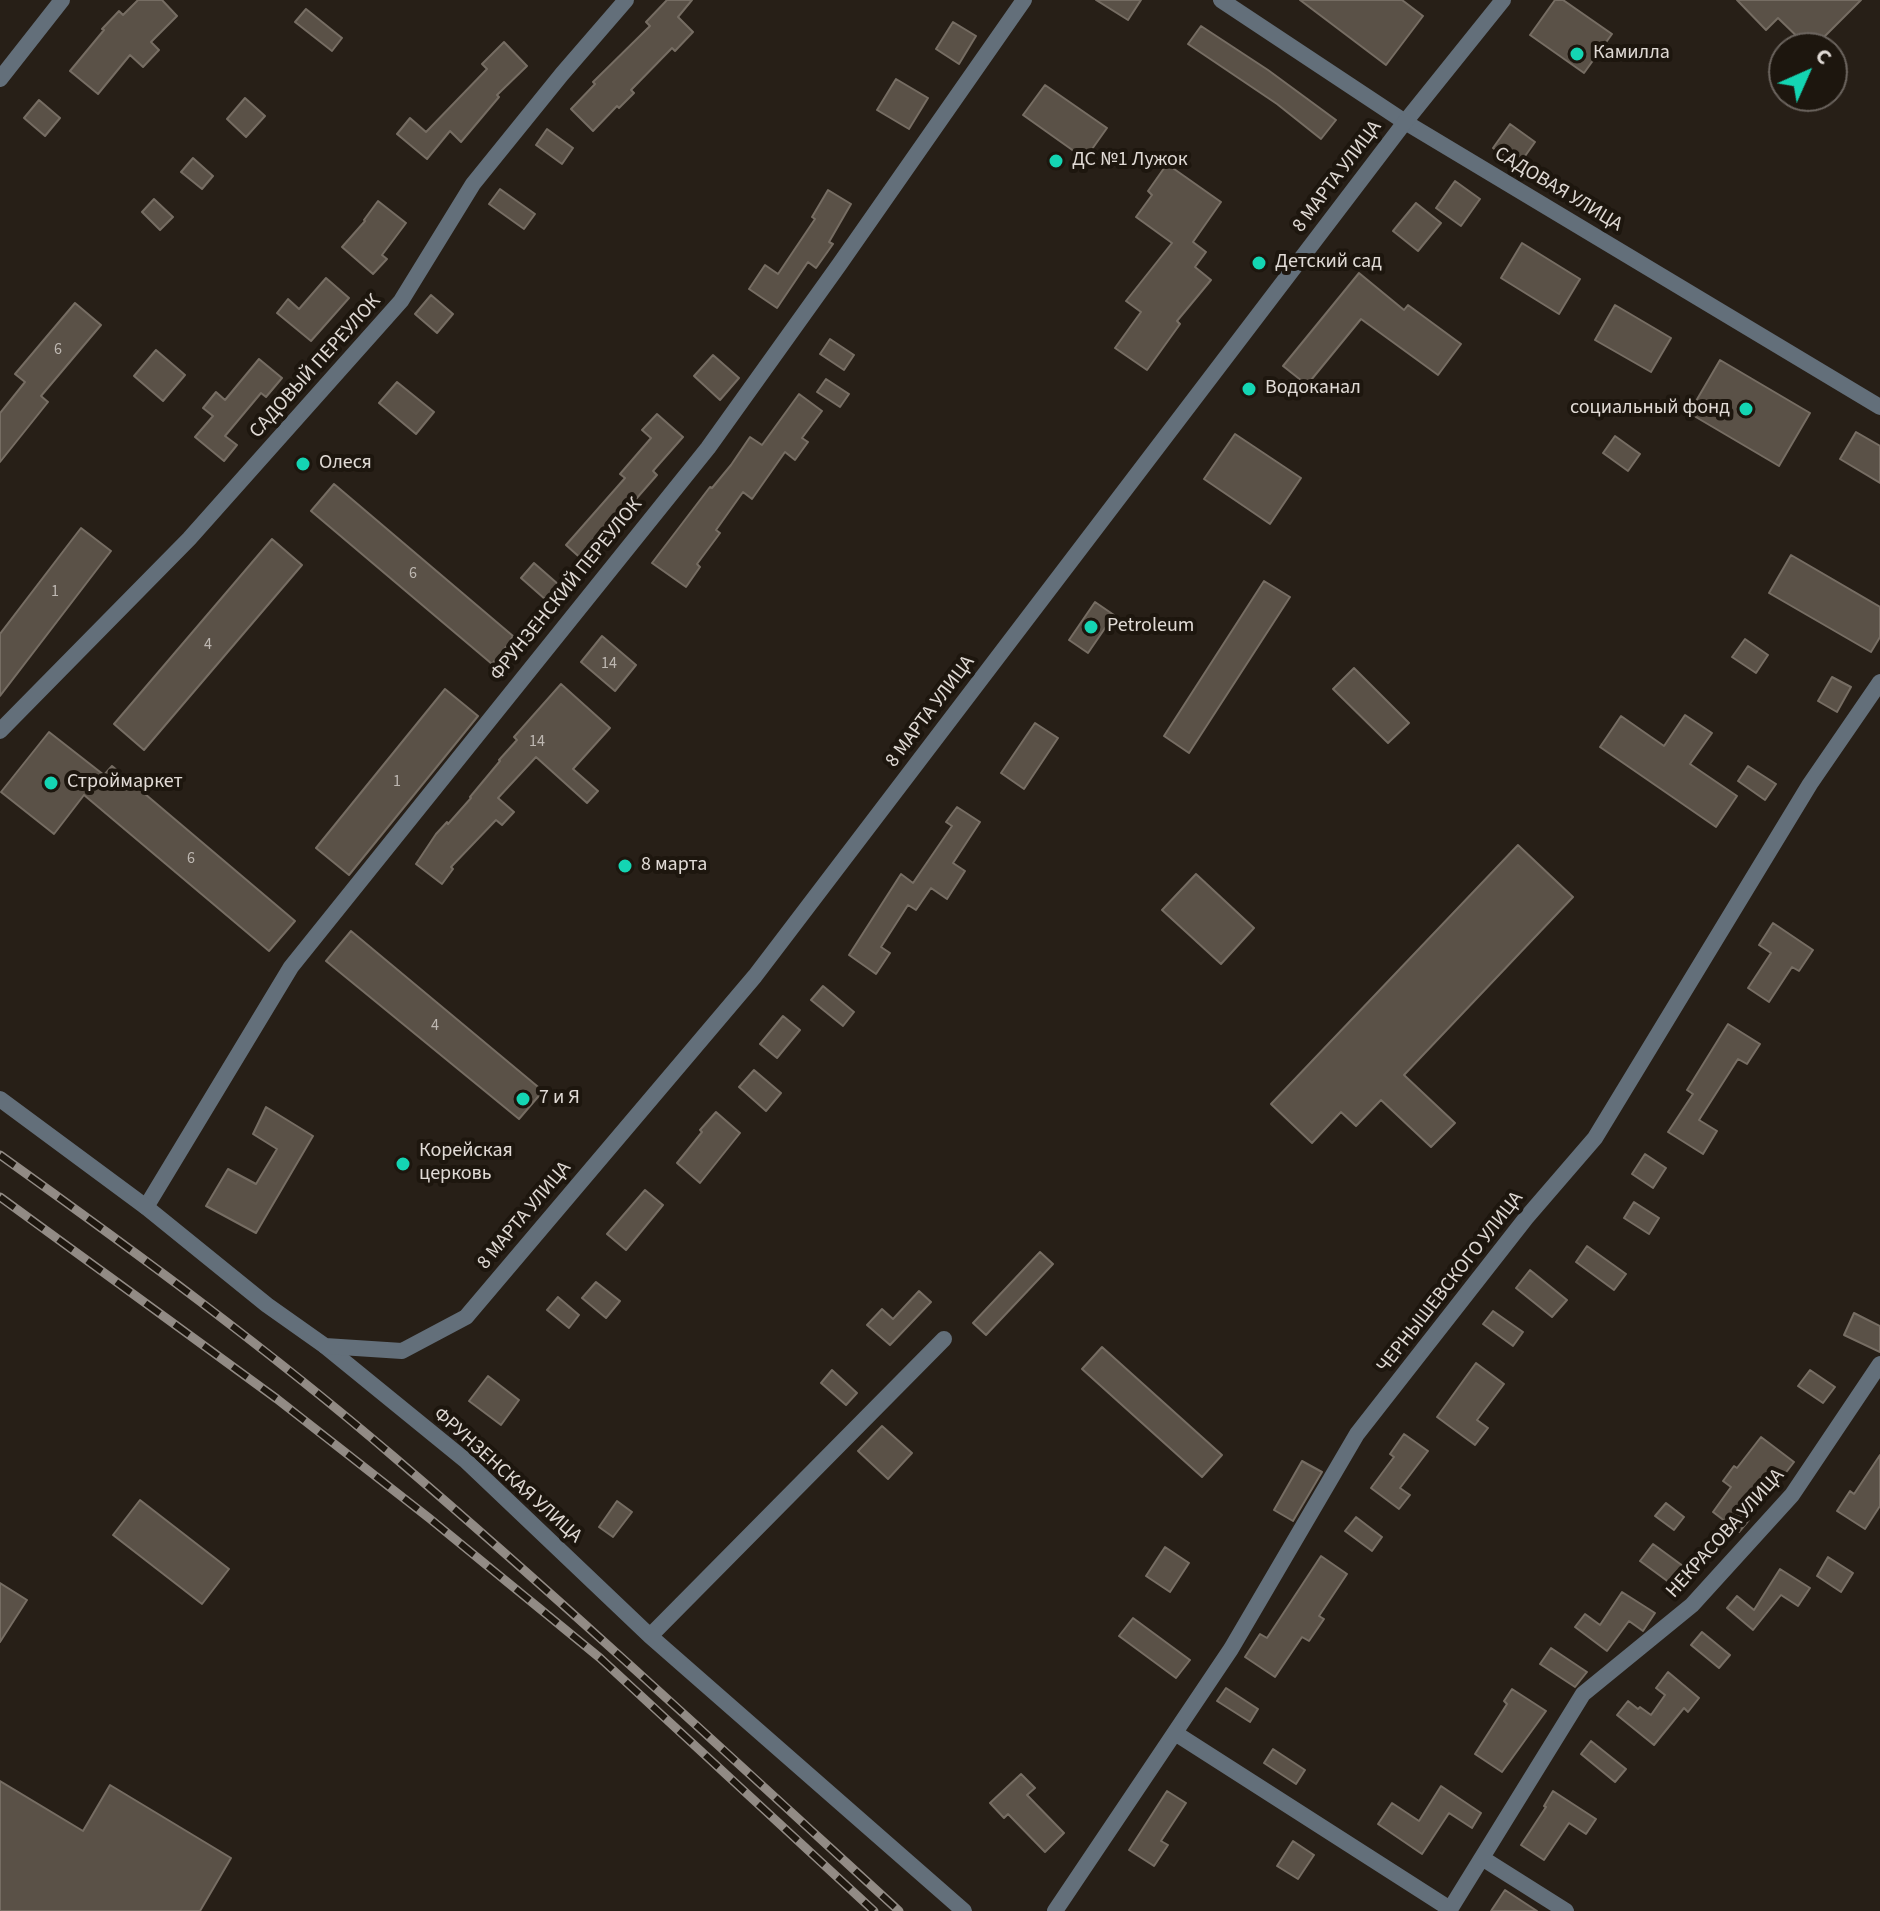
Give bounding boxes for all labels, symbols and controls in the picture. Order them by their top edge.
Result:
north arrow [1768,32,1848,112]
text: С [1808,41,1839,72]
place label: Камилла [1593,42,1670,66]
marker: Камилла [1568,45,1586,63]
street label: 8 МАРТА УЛИЦА [1288,116,1388,238]
street label: САДОВАЯ УЛИЦА [1490,142,1626,238]
place label: ДС №1 Лужок [1072,149,1188,173]
marker: ДС №1 Лужок [1047,152,1065,170]
place label: Детский сад [1275,251,1382,275]
marker: Детский сад [1250,254,1268,272]
street label: САДОВЫЙ ПЕРЕУЛОК [245,290,387,444]
house number: 6 [54,340,62,360]
place label: Водоканал [1265,377,1361,401]
marker: Водоканал [1240,380,1258,398]
place label: социальный фонд [1570,397,1730,421]
marker: социальный фонд [1737,400,1755,418]
place label: Олеся [319,452,372,476]
marker: Олеся [294,455,312,473]
street label: ФРУНЗЕНСКИЙ ПЕРЕУЛОК [486,494,648,686]
house number: 6 [409,564,417,584]
house number: 1 [51,582,59,602]
place label: Petroleum [1107,615,1194,639]
marker: Petroleum [1082,618,1100,636]
house number: 4 [204,635,212,655]
street label: 8 МАРТА УЛИЦА [881,651,981,773]
house number: 14 [601,654,617,674]
house number: 14 [529,732,545,752]
place label: Строймаркет [67,771,183,795]
house number: 1 [393,772,401,792]
marker: Строймаркет [42,774,60,792]
house number: 6 [187,849,195,869]
place label: 8 марта [641,854,707,878]
marker: 8 марта [616,857,634,875]
house number: 4 [431,1016,439,1036]
place label: 7 и Я [539,1087,580,1111]
marker: 7 и Я [514,1090,532,1108]
place label: Корейская церковь [419,1140,513,1187]
marker: Корейская церковь [394,1155,412,1173]
street label: 8 МАРТА УЛИЦА [473,1157,577,1275]
street label: ЧЕРНЫШЕВСКОГО УЛИЦА [1373,1187,1529,1379]
street label: ФРУНЗЕНСКАЯ УЛИЦА [428,1403,586,1549]
street label: НЕКРАСОВА УЛИЦА [1662,1465,1790,1603]

